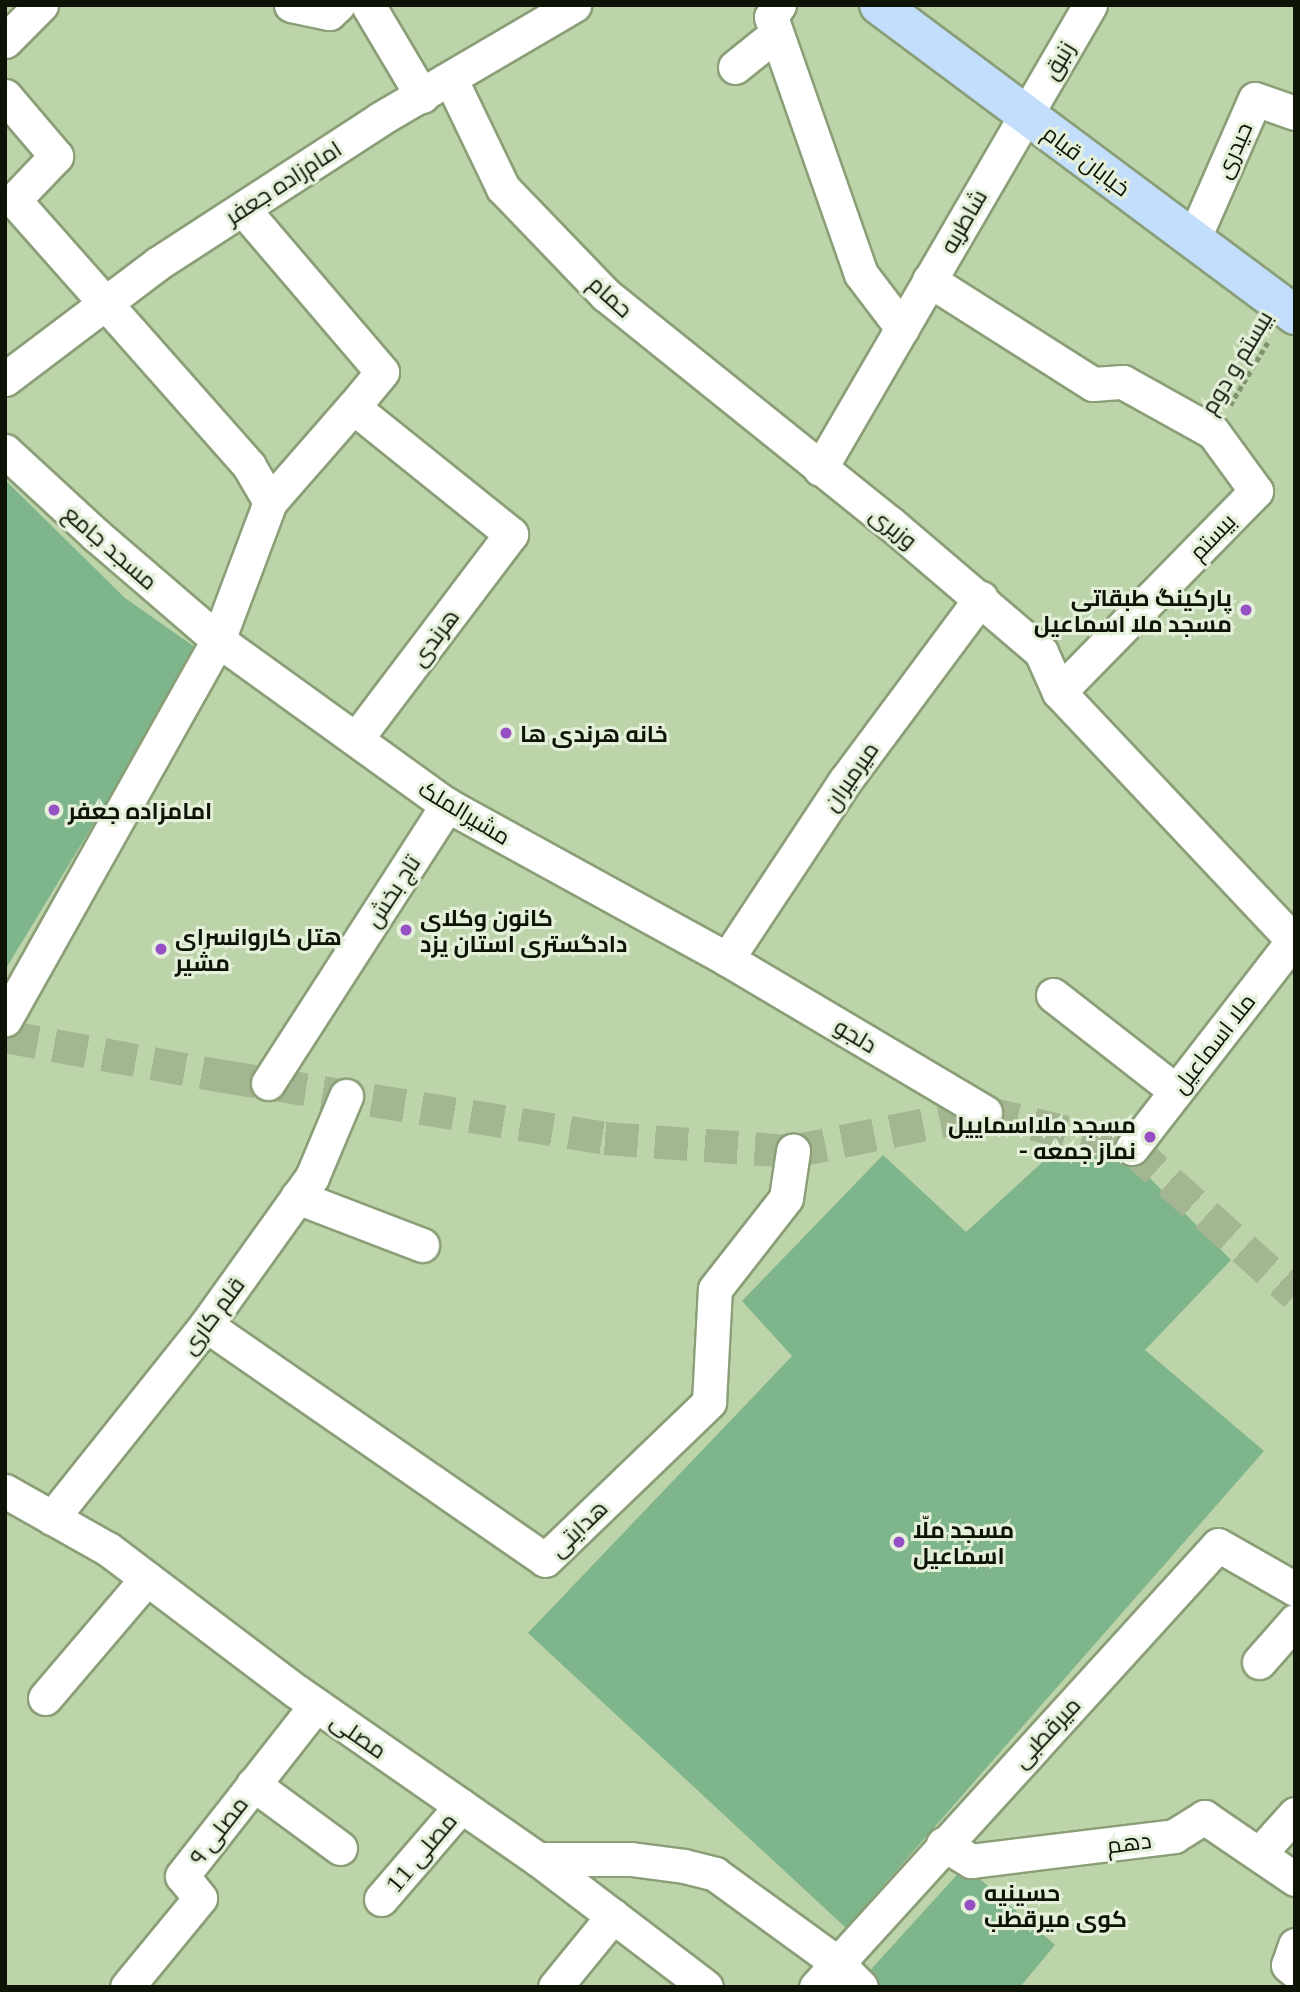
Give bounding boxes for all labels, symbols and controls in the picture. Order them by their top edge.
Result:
street label: زنبق [1036,36,1080,84]
street label: خیابان قیام [1038,118,1136,202]
street label: حیدری [1208,118,1258,182]
street label: امام‌زاده جعفر [220,134,346,230]
street label: شاطریه [934,184,992,258]
street label: حمام [583,269,639,323]
street label: بیستم و دوم [1194,305,1278,419]
street label: مسجد جامع [59,499,163,595]
street label: وزیری [865,500,923,554]
street label: بیستم [1183,507,1241,565]
place label: پارکینگ طبقاتی مسجد ملا اسماعیل [1034,583,1232,637]
marker: پارکینگ طبقاتی مسجد ملا اسماعیل [1238,602,1254,618]
street label: هرندی [404,603,464,671]
place label: خانه هرندی ها [520,719,668,747]
marker: خانه هرندی ها [498,725,514,741]
street label: میرمیران [816,736,884,816]
street label: مشیرالملک [414,774,516,850]
place label: امامزاده جعفر [68,796,212,824]
marker: امامزاده جعفر [46,802,62,818]
street label: تاج بخش [359,850,425,932]
place label: کانون وکلای دادگستری استان یزد [420,903,627,957]
place label: هتل کاروانسرای مشیر [175,922,342,976]
marker: کانون وکلای دادگستری استان یزد [398,922,414,938]
marker: هتل کاروانسرای مشیر [153,941,169,957]
street label: ملا اسماعیل [1165,987,1261,1099]
street label: دلجو [830,1012,882,1058]
place label: مسجد ملااسماییل - نماز جمعه [948,1110,1136,1164]
marker: مسجد ملااسماییل - نماز جمعه [1142,1129,1158,1145]
street label: قلم کاری [174,1271,250,1359]
street label: هدایتی [543,1494,613,1562]
place label: مسجد ملّا اسماعیل [913,1515,1014,1569]
marker: مسجد ملّا اسماعیل [891,1534,907,1550]
street label: میرقطبی [1006,1691,1086,1773]
street label: مصلی [326,1706,392,1764]
street label: مصلی ۹ [183,1790,253,1870]
street label: مصلی 11 [380,1807,462,1897]
street label: دهم [1105,1826,1153,1858]
place label: حسینیه کوی میرقطب [984,1878,1127,1932]
marker: حسینیه کوی میرقطب [962,1897,978,1913]

